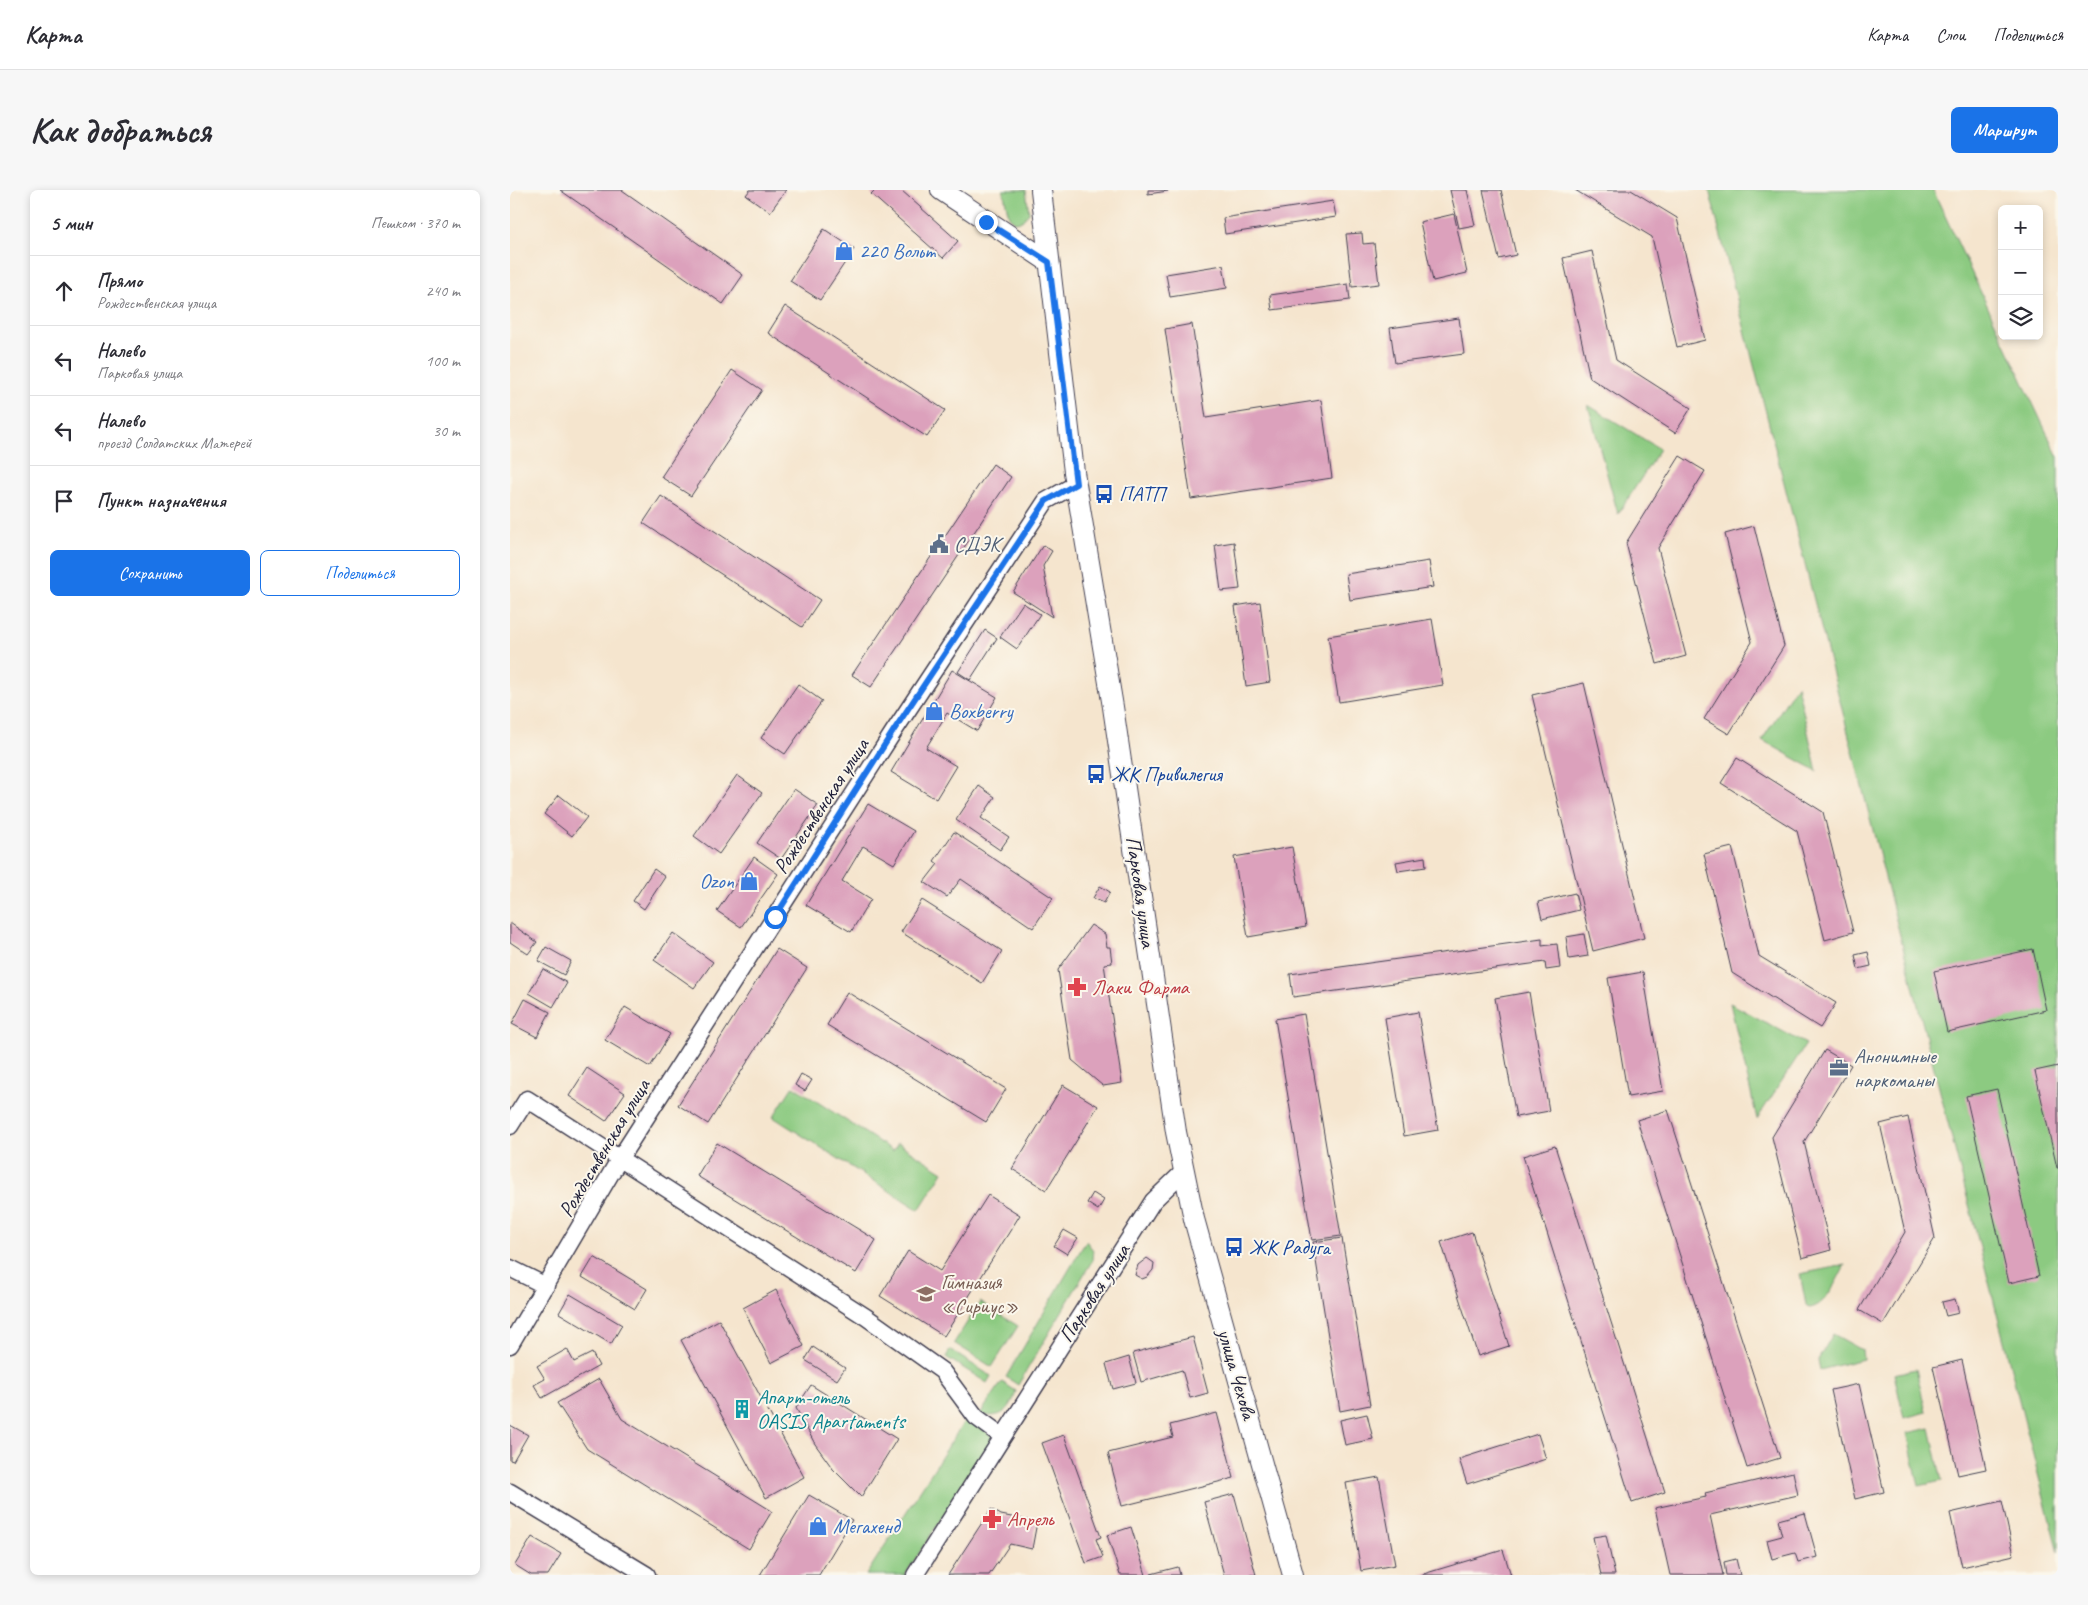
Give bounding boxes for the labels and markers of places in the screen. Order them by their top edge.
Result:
place label: 220 Вольт [859,238,937,264]
shop icon: 220 Вольт [833,240,855,262]
place label: ПАТП [1119,481,1169,507]
bus stop icon: ПАТП [1093,483,1115,505]
place label: СДЭК [954,531,1004,557]
public building icon: СДЭК [928,533,950,555]
place label: Boxberry [949,698,1015,724]
shop icon: Boxberry [923,700,945,722]
place label: ЖК Привилегия [1111,761,1223,787]
bus stop icon: ЖК Привилегия [1085,763,1107,785]
place label: Ozon [699,868,735,894]
shop icon: Ozon [738,870,760,892]
place label: Лаки Фарма [1092,974,1190,1000]
pharmacy icon: Лаки Фарма [1066,976,1088,998]
place label: Анонимные наркоманы [1854,1043,1938,1093]
office icon: Анонимные наркоманы [1828,1057,1850,1079]
place label: ЖК Радуга [1249,1234,1332,1260]
bus stop icon: ЖК Радуга [1223,1236,1245,1258]
place label: Гимназия «Сириус» [941,1269,1018,1319]
school or university icon: Гимназия «Сириус» [915,1283,937,1305]
place label: Апарт-отель OASIS Apartaments [757,1384,906,1434]
building icon: Апарт-отель OASIS Apartaments [731,1398,753,1420]
place label: Апрель [1007,1506,1055,1532]
pharmacy icon: Апрель [981,1508,1003,1530]
place label: Мегахенд [833,1513,902,1539]
shop icon: Мегахенд [807,1515,829,1537]

